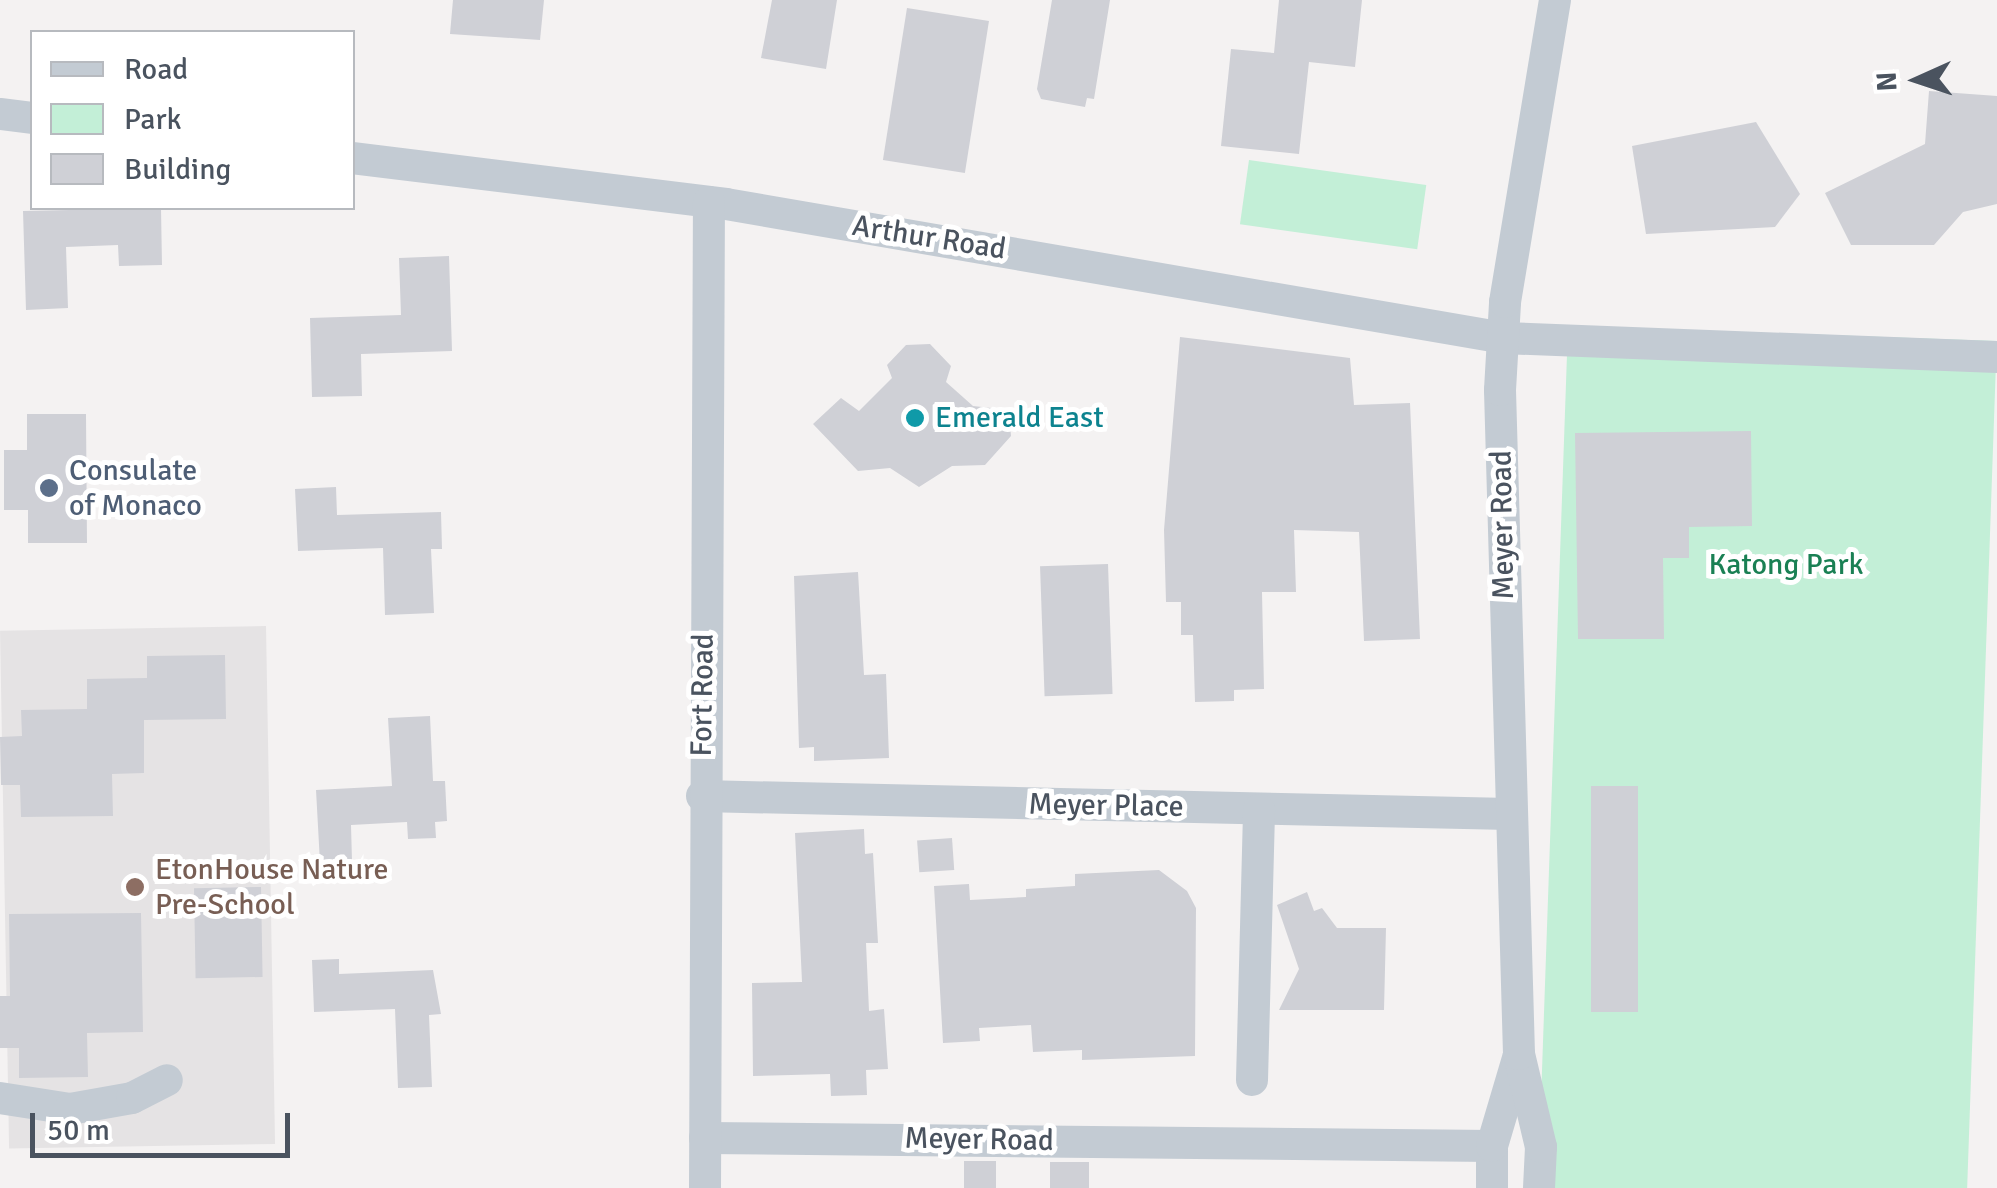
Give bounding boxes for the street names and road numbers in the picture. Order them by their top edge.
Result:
street label: Arthur Road [850,208,1008,268]
street label: Meyer Road [1484,450,1522,600]
street label: Fort Road [684,633,722,757]
street label: Meyer Place [1028,787,1184,825]
street label: Meyer Road [904,1121,1054,1159]

